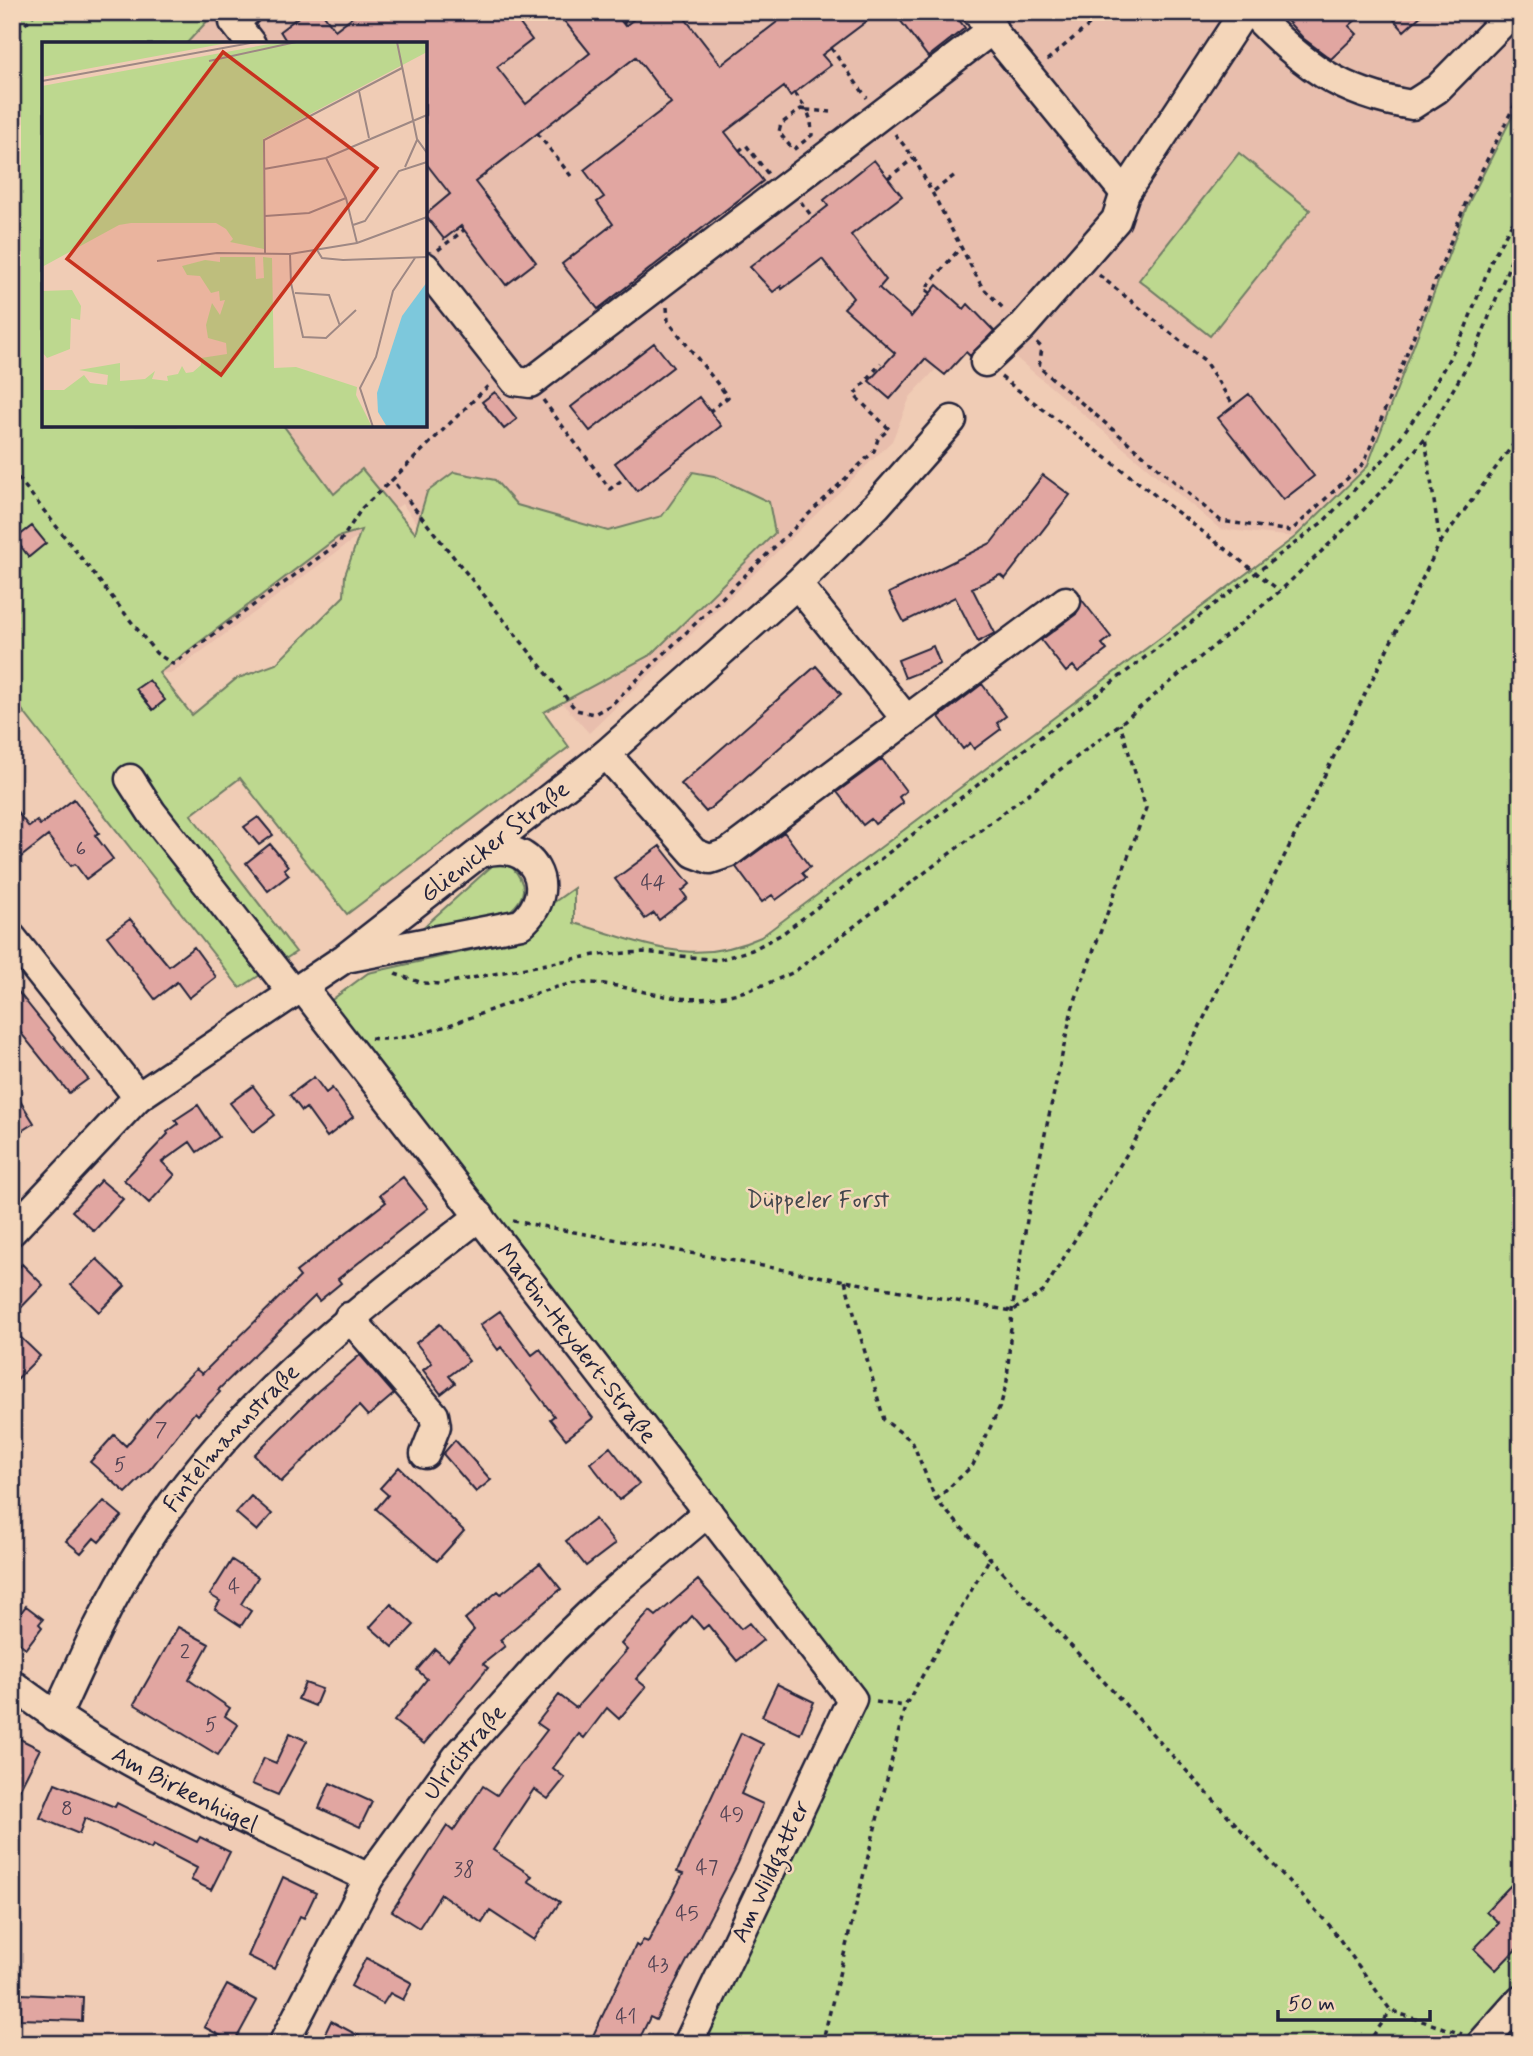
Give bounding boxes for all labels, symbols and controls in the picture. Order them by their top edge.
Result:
inset map [42,42,427,427]
street label: Glienicker Straße [414,774,577,910]
house number: 6 [76,835,86,863]
house number: 44 [641,869,666,897]
park label: Düppeler Forst [747,1185,890,1216]
street label: Martin-Heydert-Straße [489,1238,663,1451]
street label: Fintelmannstraße [157,1357,307,1519]
house number: 7 [155,1416,168,1444]
house number: 5 [114,1451,126,1479]
house number: 4 [228,1573,240,1601]
house number: 2 [180,1638,190,1666]
street label: Ulricistraße [416,1698,514,1807]
house number: 5 [205,1711,217,1739]
street label: Am Birkenhügel [106,1740,263,1841]
house number: 8 [61,1795,73,1823]
street label: Am Wildgatter [725,1795,821,1949]
house number: 49 [720,1801,744,1829]
house number: 47 [696,1854,718,1882]
house number: 38 [454,1856,475,1884]
house number: 45 [675,1900,699,1928]
house number: 43 [647,1951,669,1979]
scale bar [1278,1979,1430,2023]
text: 50 m [1288,1990,1335,2018]
house number: 41 [615,2003,637,2031]

